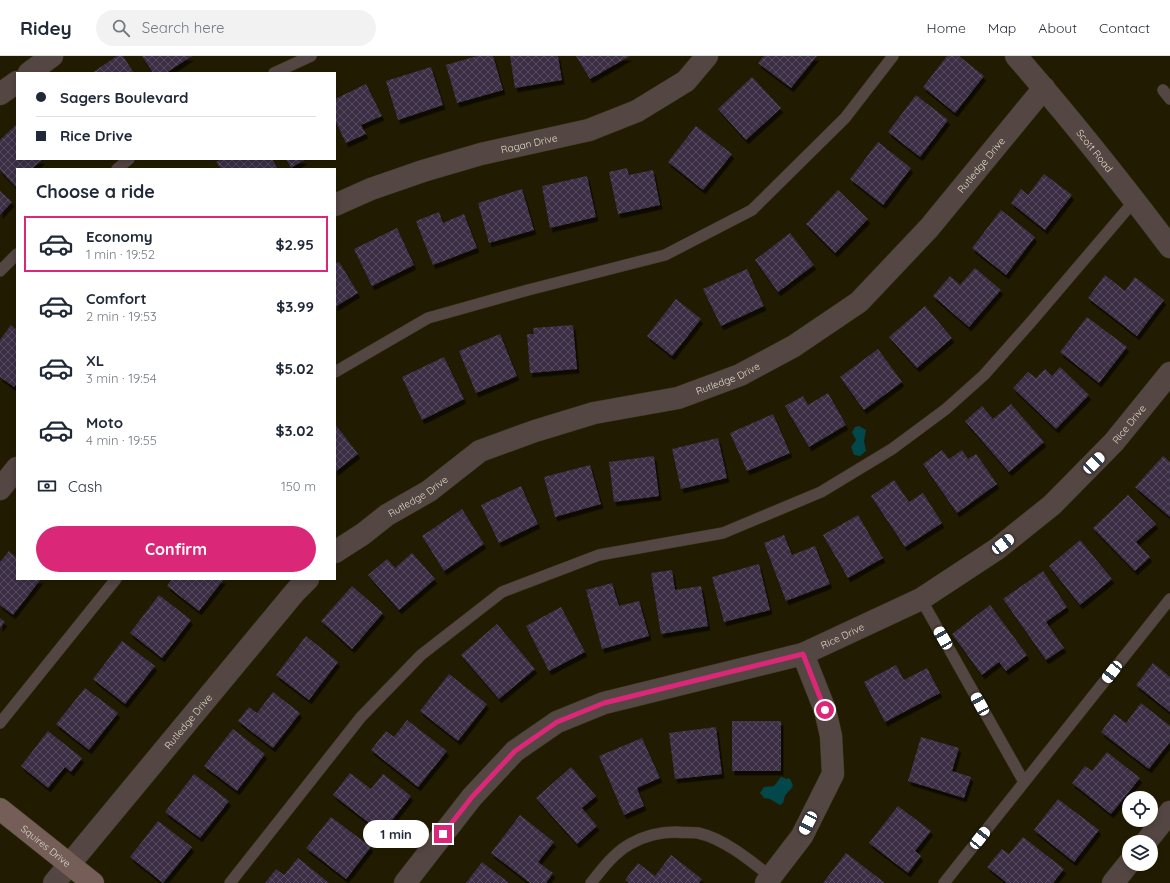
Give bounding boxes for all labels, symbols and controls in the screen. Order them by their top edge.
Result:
search box [96,10,376,46]
text: Ridey [20,16,72,40]
icon: search [110,17,132,39]
text: Search here [142,18,225,37]
text: Home [927,19,966,37]
text: Map [988,19,1016,37]
text: About [1038,19,1077,37]
text: Contact [1099,19,1150,37]
text: Sagers Boulevard [60,88,189,107]
text: Rice Drive [60,126,133,145]
street label: Scott Road [1074,126,1116,174]
street label: Ragan Drive [499,131,559,156]
street label: Rutledge Drive [954,134,1008,195]
text: Choose a ride [36,180,155,203]
icon: car [38,226,74,262]
text: Economy [86,227,153,246]
text: $2.95 [276,235,314,254]
text: 1 min · 19:52 [86,246,155,262]
icon: car [38,288,74,324]
text: Comfort [86,289,147,308]
text: $3.99 [276,297,314,316]
text: 2 min · 19:53 [86,308,157,324]
icon: car [38,350,74,386]
text: XL [86,351,104,370]
text: $5.02 [276,359,314,378]
street label: Rutledge Drive [694,359,762,397]
text: 3 min · 19:54 [86,370,157,386]
street label: Rice Drive [1109,401,1149,446]
icon: car [38,412,74,448]
text: Moto [86,413,123,432]
text: $3.02 [276,421,314,440]
text: 4 min · 19:55 [86,432,157,448]
car [1081,450,1107,476]
street label: Rutledge Drive [386,472,450,520]
icon: cash [36,475,58,497]
text: Cash [68,477,102,496]
text: 150 m [281,478,316,494]
button: Confirm [36,526,316,572]
car [990,532,1016,556]
street label: Rice Drive [818,620,866,651]
car [932,625,954,651]
car [1100,659,1124,685]
street label: Rutledge Drive [161,691,215,752]
car [969,691,991,717]
route start [816,701,834,719]
map controls [1122,791,1158,871]
button: locate [1122,791,1158,827]
car [797,810,819,836]
callout: 1 min [363,820,429,848]
street label: Squires Drive [18,822,74,870]
route end [434,825,452,843]
car [968,825,992,851]
text: 1 min [380,826,412,842]
button: layers [1122,835,1158,871]

